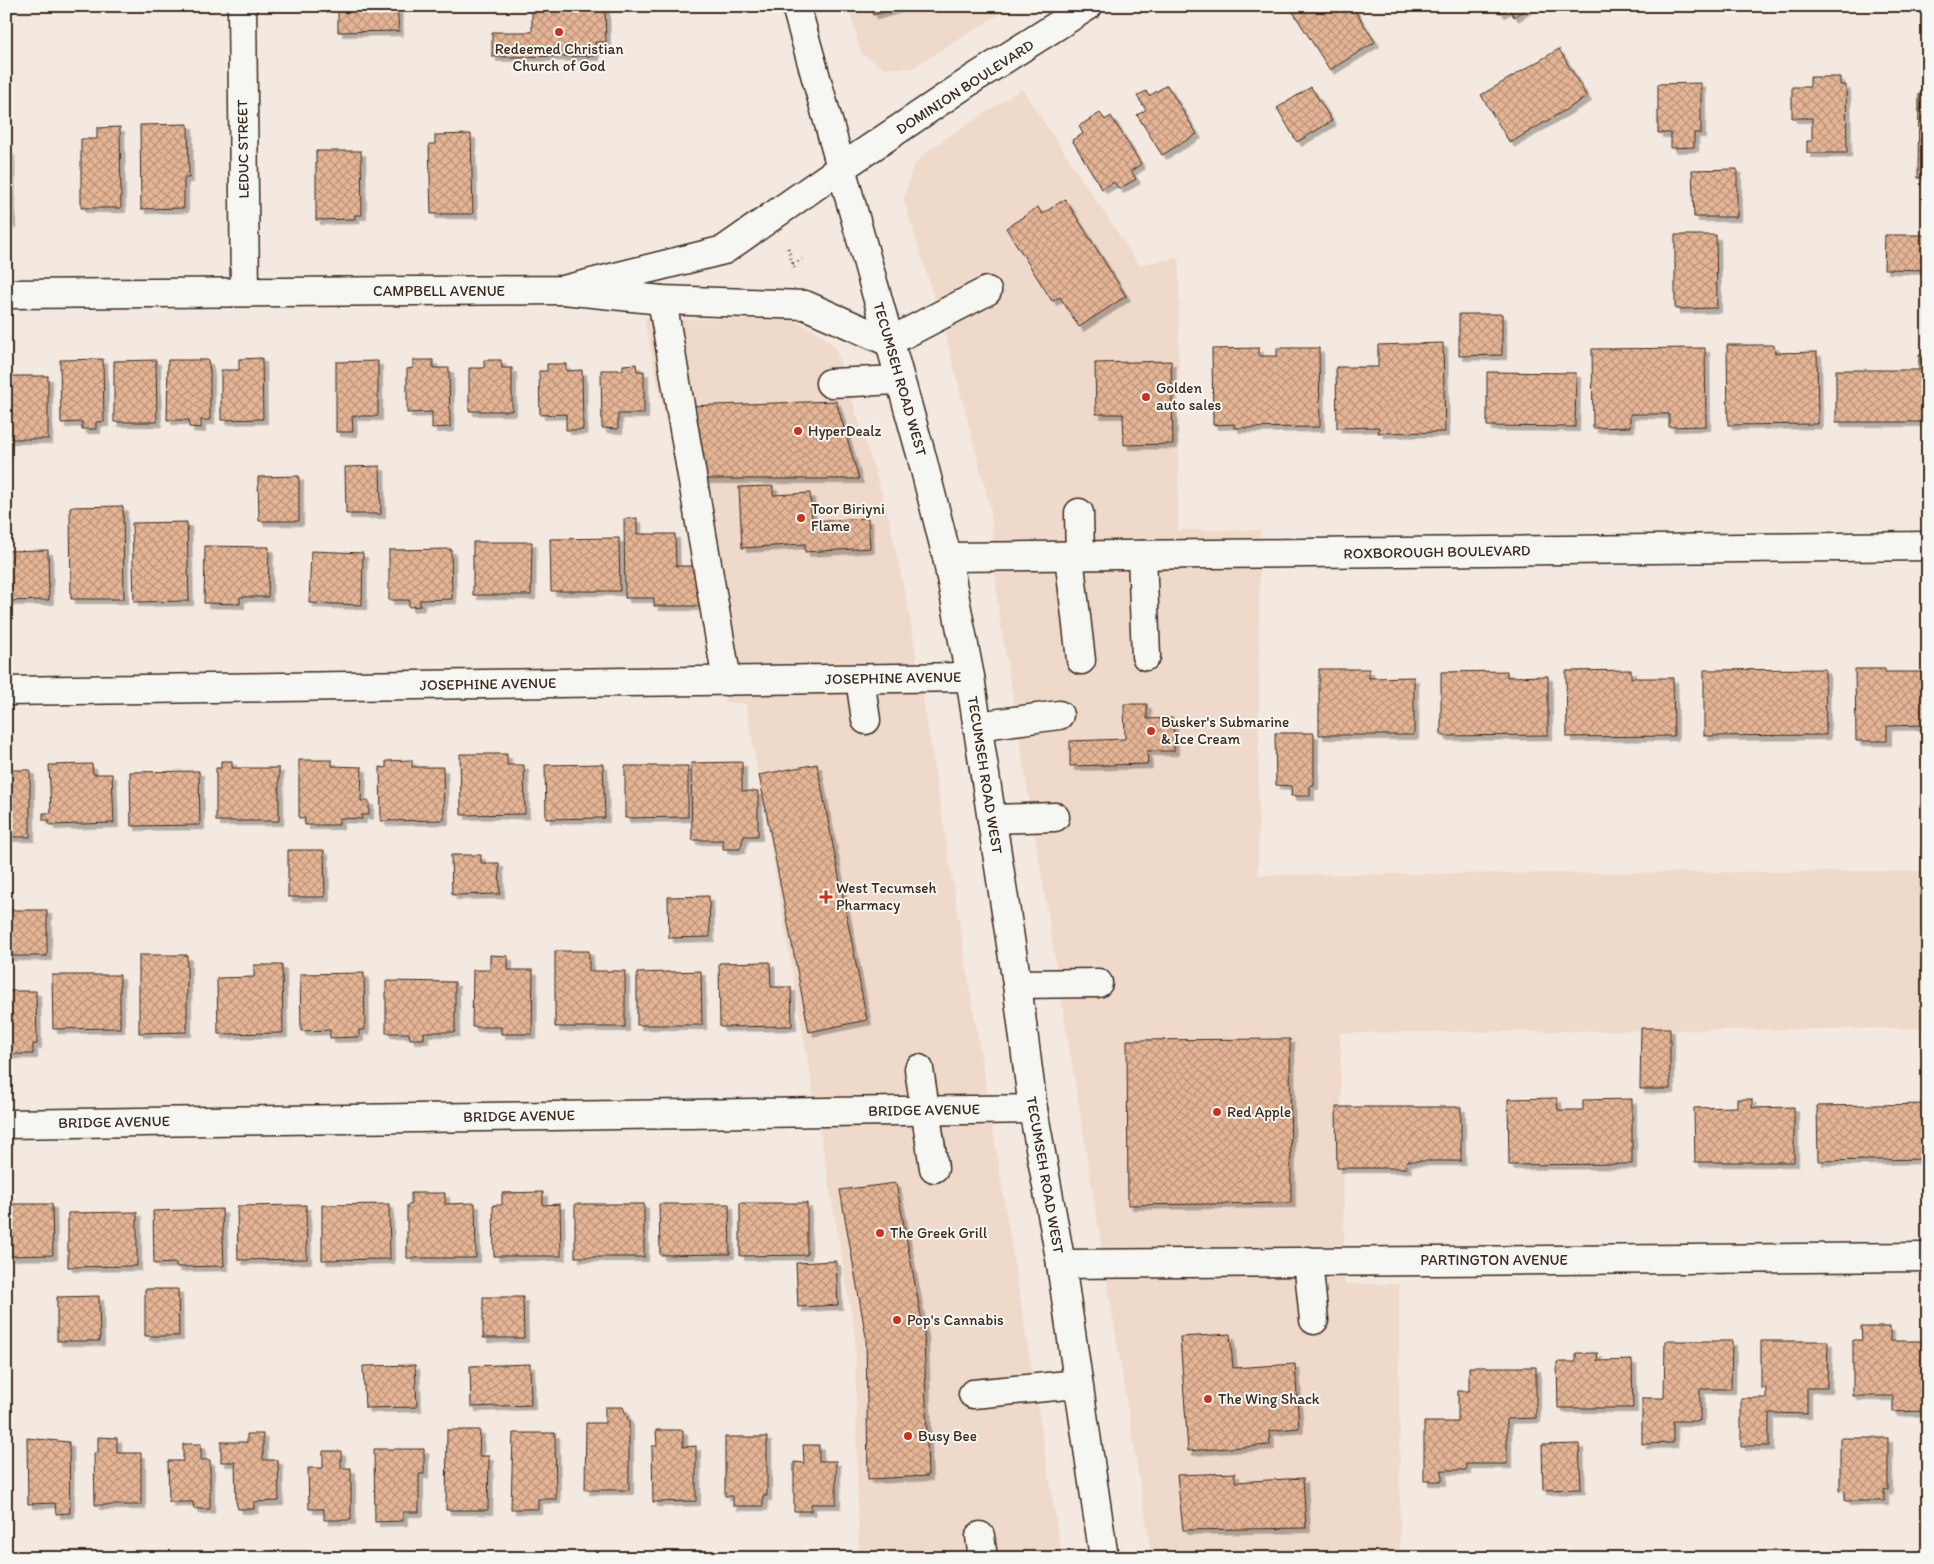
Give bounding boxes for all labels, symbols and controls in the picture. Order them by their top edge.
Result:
marker: Redeemed Christian Church of God [553,26,565,38]
street label: DOMINION BOULEVARD [893,36,1037,138]
place label: Redeemed Christian Church of God [495,40,623,75]
street label: LEDUC STREET [233,99,253,199]
street label: CAMPBELL AVENUE [373,282,505,300]
street label: TECUMSEH ROAD WEST [869,300,931,459]
place label: Golden auto sales [1156,379,1222,414]
marker: Golden auto sales [1140,391,1152,403]
place label: HyperDealz [808,422,882,440]
marker: HyperDealz [792,425,804,437]
place label: Toor Biriyni Flame [811,500,885,535]
marker: Toor Biriyni Flame [795,512,807,524]
street label: ROXBOROUGH BOULEVARD [1343,541,1531,563]
street label: JOSEPHINE AVENUE [824,668,962,688]
street label: JOSEPHINE AVENUE [419,674,557,694]
street label: TECUMSEH ROAD WEST [964,695,1006,856]
place label: Busker's Submarine & Ice Cream [1161,713,1289,748]
marker: Busker's Submarine & Ice Cream [1145,725,1157,737]
place label: West Tecumseh Pharmacy [836,879,936,914]
marker: West Tecumseh Pharmacy [820,891,832,903]
street label: TECUMSEH ROAD WEST [1022,1095,1068,1256]
street label: BRIDGE AVENUE [868,1100,980,1120]
place label: Red Apple [1227,1103,1291,1121]
street label: BRIDGE AVENUE [463,1106,575,1126]
marker: Red Apple [1211,1106,1223,1118]
street label: BRIDGE AVENUE [58,1112,170,1132]
place label: The Greek Grill [890,1224,988,1242]
marker: The Greek Grill [874,1227,886,1239]
street label: PARTINGTON AVENUE [1420,1251,1568,1269]
place label: Pop's Cannabis [907,1311,1004,1329]
marker: Pop's Cannabis [891,1314,903,1326]
place label: The Wing Shack [1218,1390,1320,1408]
marker: The Wing Shack [1202,1393,1214,1405]
place label: Busy Bee [918,1427,977,1445]
marker: Busy Bee [902,1430,914,1442]

